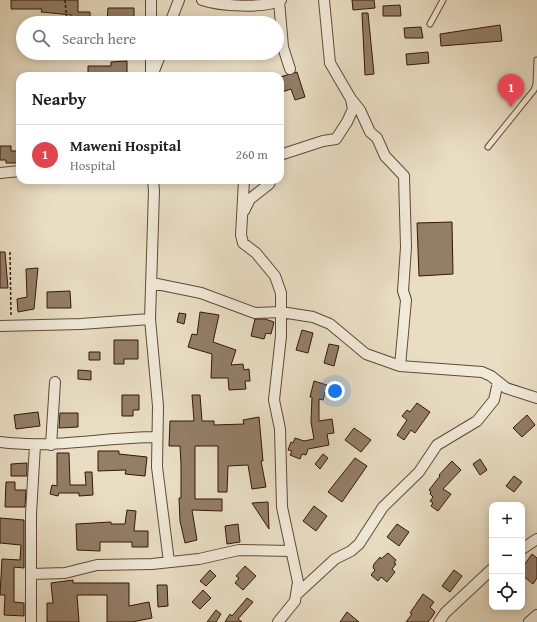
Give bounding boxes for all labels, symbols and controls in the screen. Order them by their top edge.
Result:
search box [16,16,284,60]
icon: search [30,27,52,49]
text: Search here [62,28,136,49]
pin: 1 [498,74,524,107]
text: Nearby [32,86,86,111]
text: Maweni Hospital [70,135,181,156]
text: 1 [42,145,48,164]
text: 260 m [236,145,268,164]
text: Hospital [70,156,115,175]
your location [325,381,345,401]
map controls [489,502,525,610]
button: + [489,502,525,538]
button: − [489,538,525,574]
button: locate [489,574,525,610]

